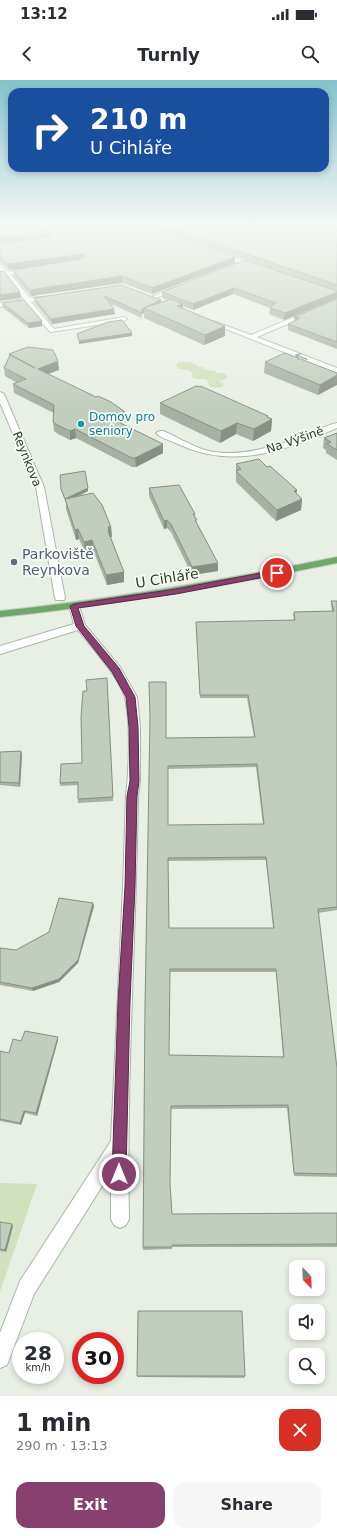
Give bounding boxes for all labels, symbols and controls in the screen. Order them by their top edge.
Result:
text: 13:12 [20,5,68,23]
icon: back [16,43,38,65]
icon: search [299,43,321,65]
text: Turnly [137,44,200,65]
text: 210 m [90,103,187,136]
icon: right [24,104,76,156]
text: U Cihláře [90,137,172,158]
one-way arrow [295,352,307,360]
place label: Domov pro seniory [89,410,155,438]
marker: Domov pro seniory [76,419,86,429]
street label: Na Výšině [264,424,326,456]
street label: Reynkova [10,429,44,489]
place label: Parkoviště Reynkova [22,546,94,578]
pin [260,556,294,590]
marker: Parkoviště Reynkova [9,557,19,567]
icon: arrive [266,562,288,584]
street label: U Cihláře [134,565,200,591]
position arrow [98,1153,140,1195]
north arrow [289,1260,325,1296]
map controls [289,1260,325,1384]
button: sound [289,1304,325,1340]
speed limit sign: 30 [72,1332,124,1384]
text: 28 [24,1341,52,1365]
button: search [289,1348,325,1384]
text: km/h [25,1362,51,1373]
text: 1 min [16,1409,91,1437]
button: close [279,1409,321,1451]
text: 290 m · 13:13 [16,1438,107,1453]
button: Exit [16,1482,165,1528]
button: Share [173,1482,321,1528]

